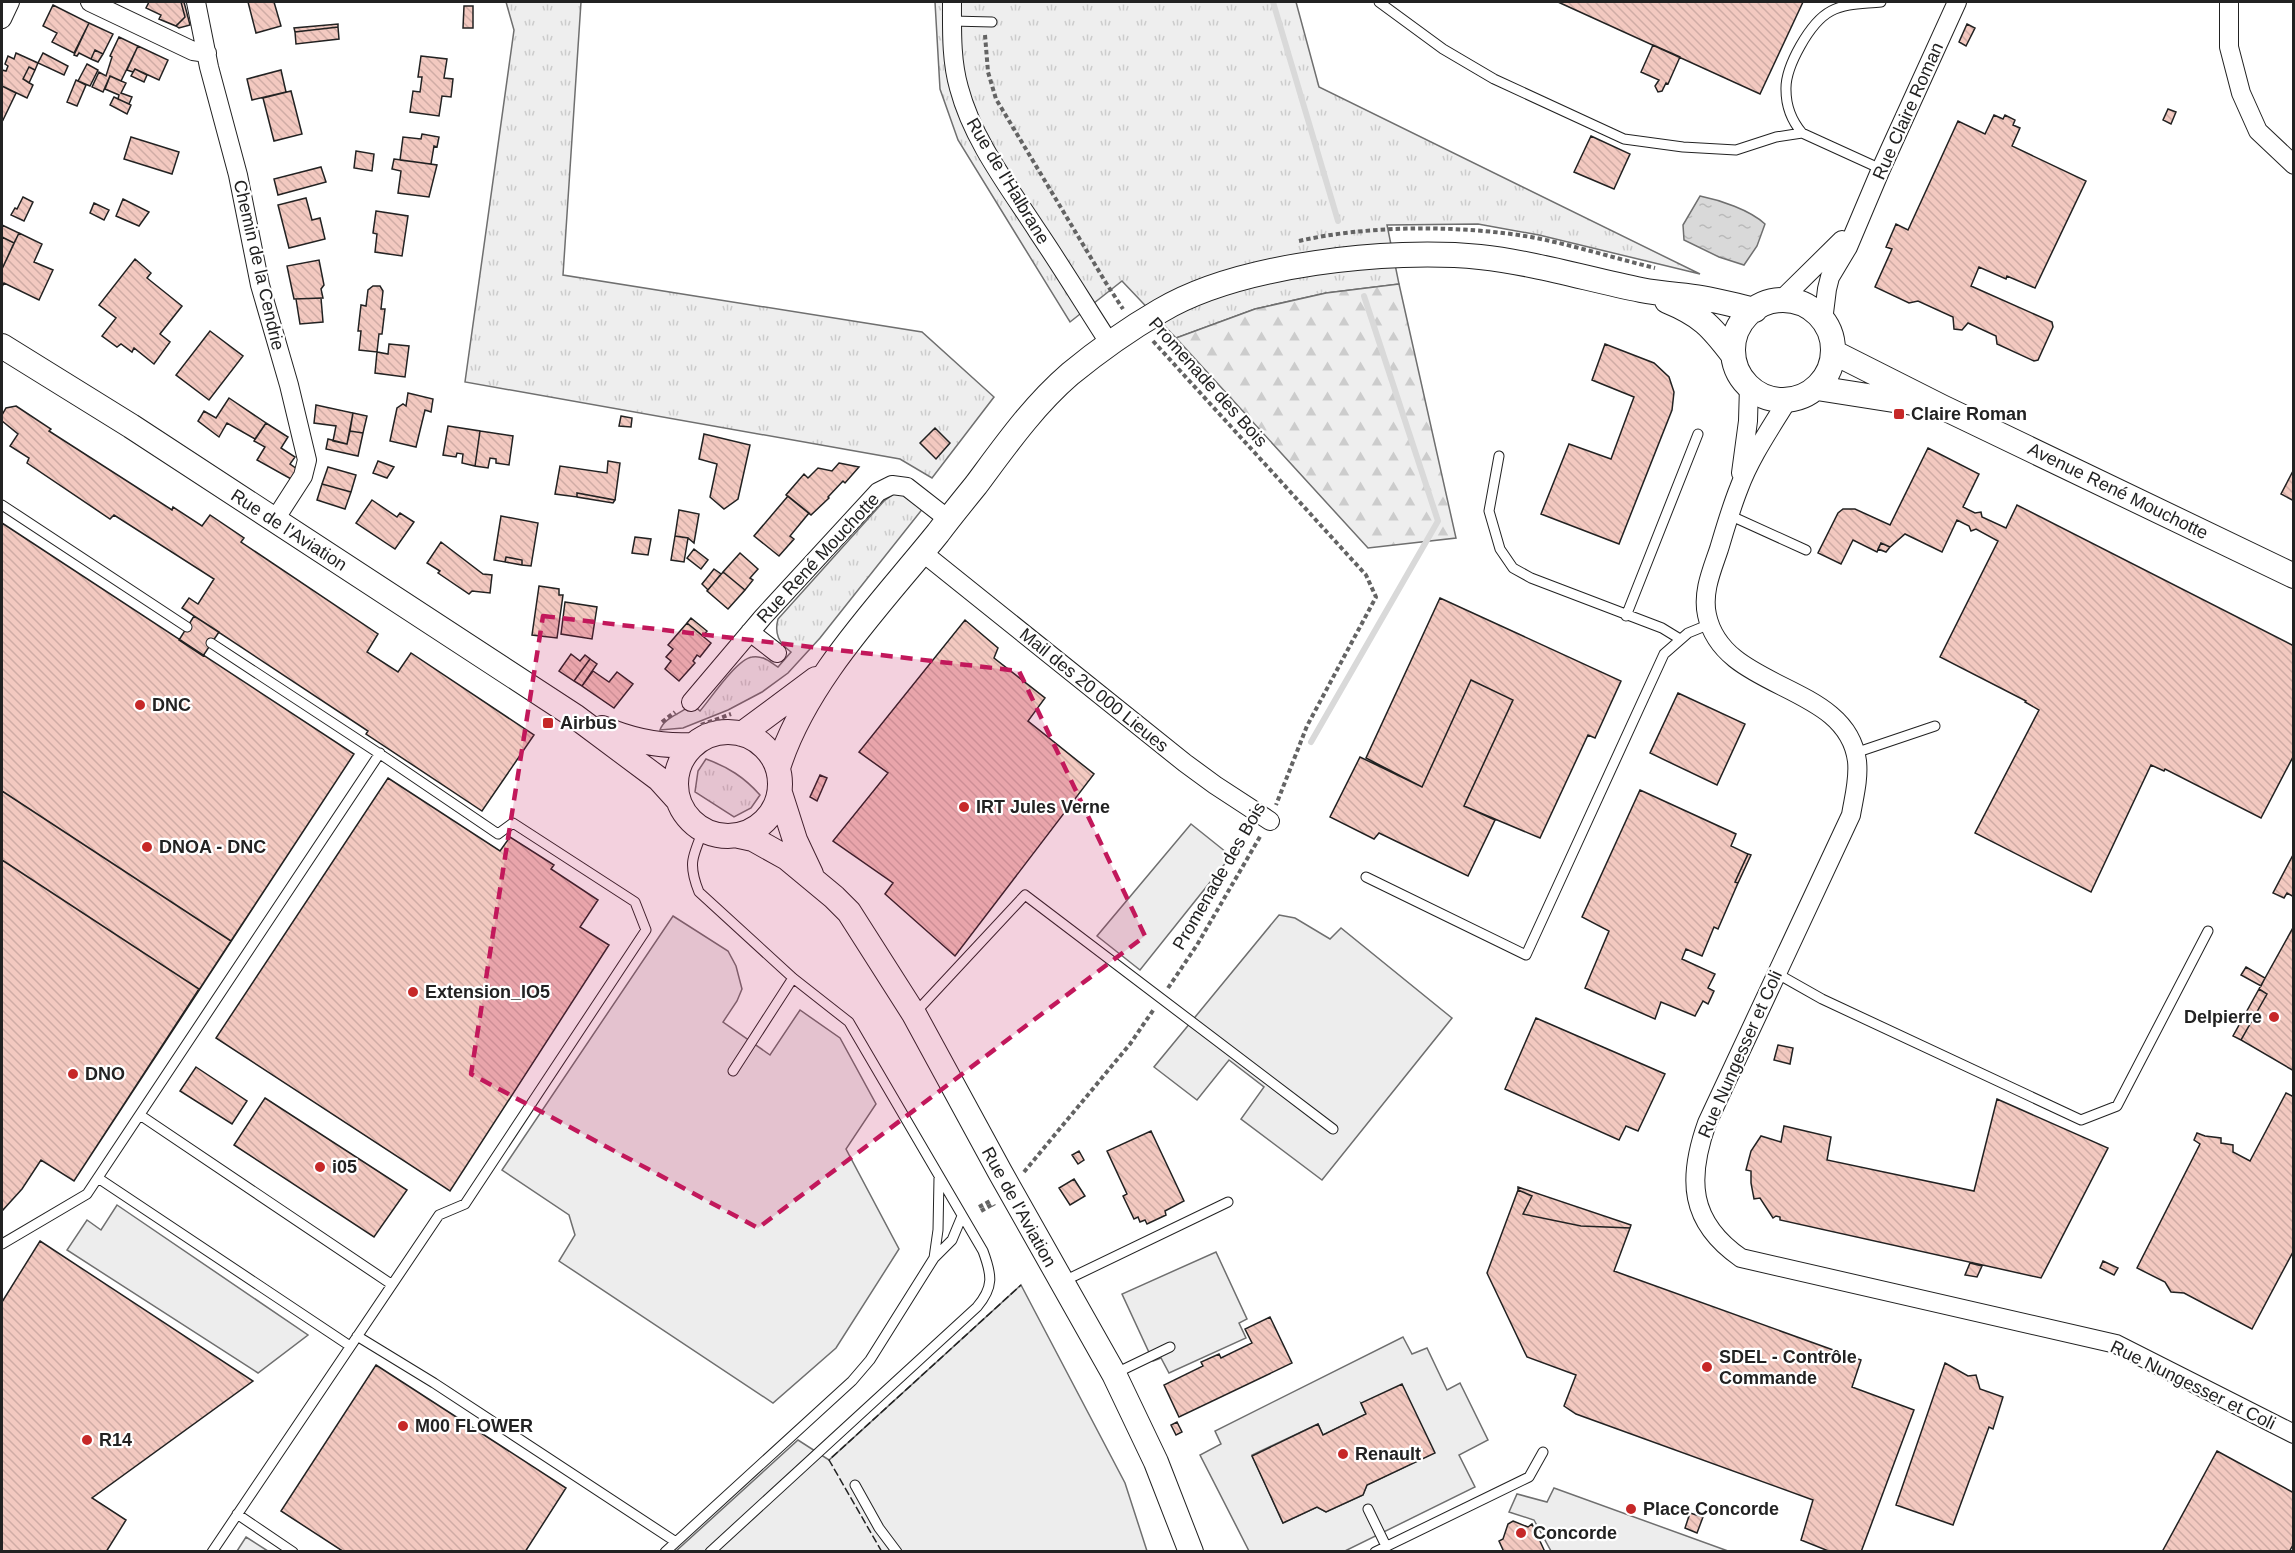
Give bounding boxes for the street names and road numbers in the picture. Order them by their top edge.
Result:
street label: Rue Claire Roman [1869,39,1947,183]
street label: Rue de l'Halbrane [962,114,1054,248]
street label: Chemin de la Cendrie [230,178,288,352]
street label: Promenade des Bois [1145,313,1271,451]
street label: Avenue René Mouchotte [2025,439,2211,543]
street label: Rue de l'Aviation [227,485,351,575]
street label: Rue René Mouchotte [753,489,883,627]
street label: Mail des 20 000 Lieues [1016,624,1172,756]
street label: Promenade des Bois [1169,799,1269,953]
street label: Rue Nungesser et Coli [1694,967,1786,1141]
street label: Rue de l'Aviation [978,1143,1060,1271]
street label: Rue Nungesser et Coli [2107,1336,2279,1434]

